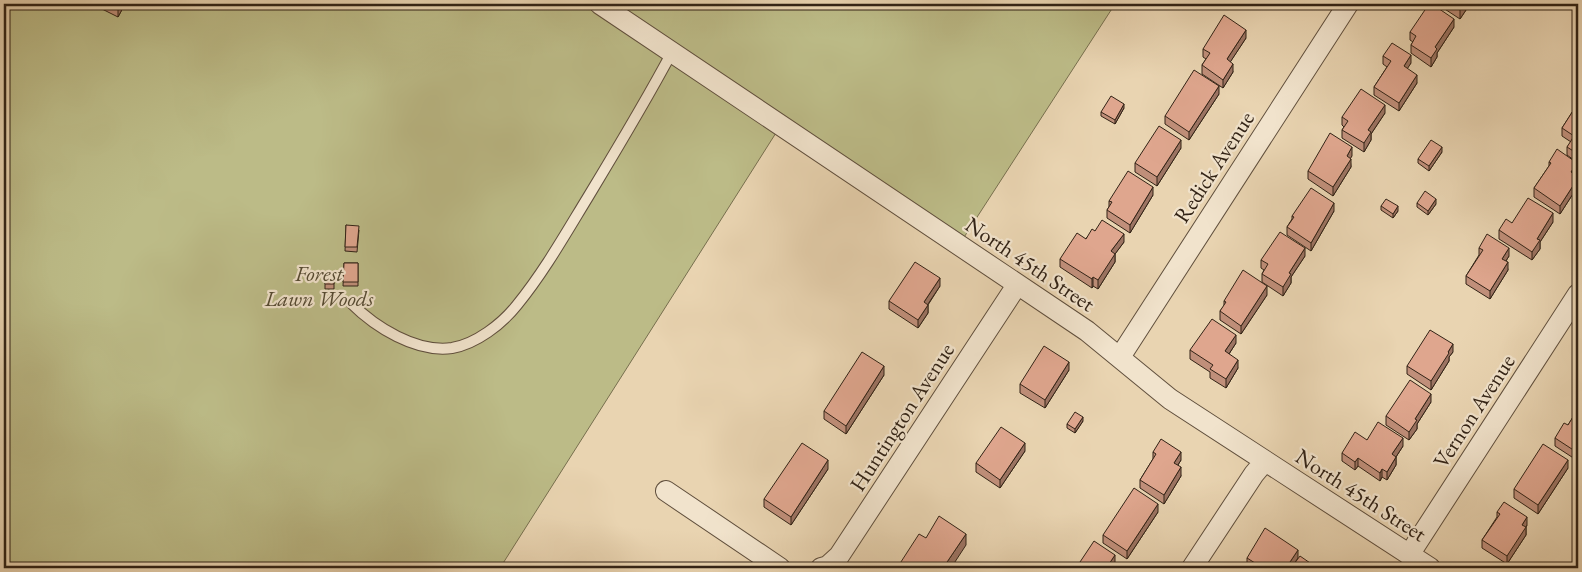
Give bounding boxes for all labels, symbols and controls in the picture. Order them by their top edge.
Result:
street label: Redick Avenue [1167,105,1261,228]
street label: North 45th Street [960,210,1101,318]
park label: Forest Lawn Woods [264,259,374,313]
street label: Huntington Avenue [843,337,961,497]
street label: Vernon Avenue [1426,348,1522,473]
street label: North 45th Street [1290,442,1432,548]

